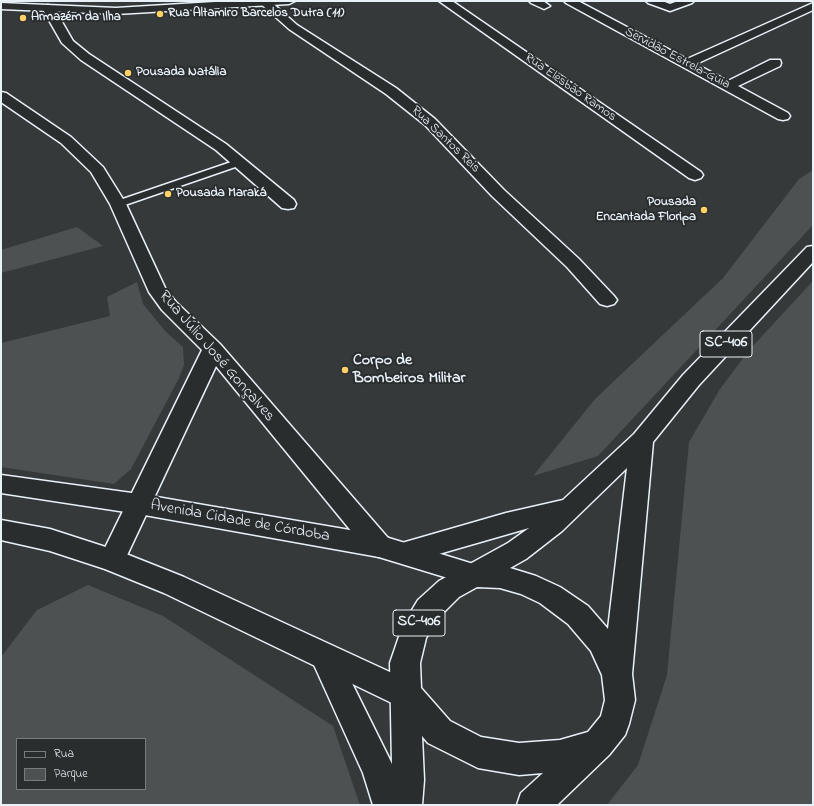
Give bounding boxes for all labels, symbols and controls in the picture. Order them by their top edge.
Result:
place label: Rua Altamiro Barcelos Dutra (11) [168,6,344,22]
marker: Rua Altamiro Barcelos Dutra (11) [155,9,165,19]
place label: Armazém da Ilha [31,10,121,26]
marker: Armazém da Ilha [18,13,28,23]
street label: Servidão Estrela-Guia [622,25,732,93]
street label: Rua Elesbão Ramos [521,50,619,126]
place label: Pousada Natália [136,65,226,81]
marker: Pousada Natália [123,68,133,78]
street label: Rua Santos Reis [407,103,483,177]
place label: Pousada Maraká [176,186,266,202]
marker: Pousada Maraká [163,189,173,199]
place label: Pousada Encantada Floripa [596,195,696,226]
marker: Pousada Encantada Floripa [699,205,709,215]
street label: Rua Júlio José Gonçalves [154,288,278,426]
road number: SC-406 [700,331,752,357]
place label: Corpo de Bombeiros Militar [353,351,466,389]
marker: Corpo de Bombeiros Militar [340,365,350,375]
street label: Avenida Cidade de Córdoba [149,497,331,547]
road number: SC-406 [393,610,445,636]
legend [16,738,146,790]
text: Rua [54,745,74,763]
text: Parque [54,765,88,783]

